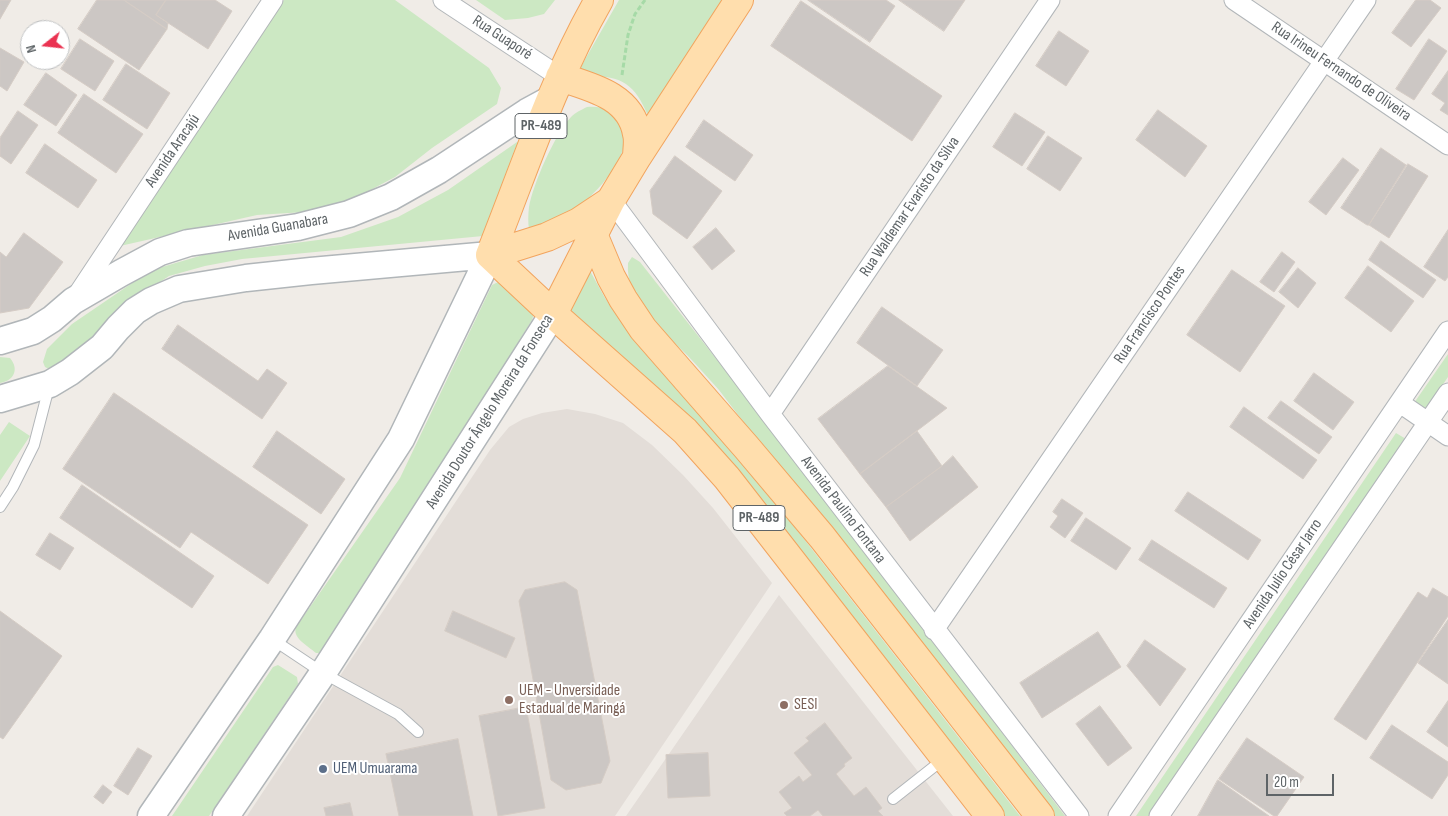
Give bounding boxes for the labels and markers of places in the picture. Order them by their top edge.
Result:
place label: UEM - Unversidade Estadual de Maringá [519,681,625,719]
marker: UEM - Unversidade Estadual de Maringá [503,694,515,706]
place label: SESI [794,695,818,715]
marker: SESI [778,699,790,711]
place label: UEM Umuarama [333,759,418,779]
marker: UEM Umuarama [317,763,329,775]

